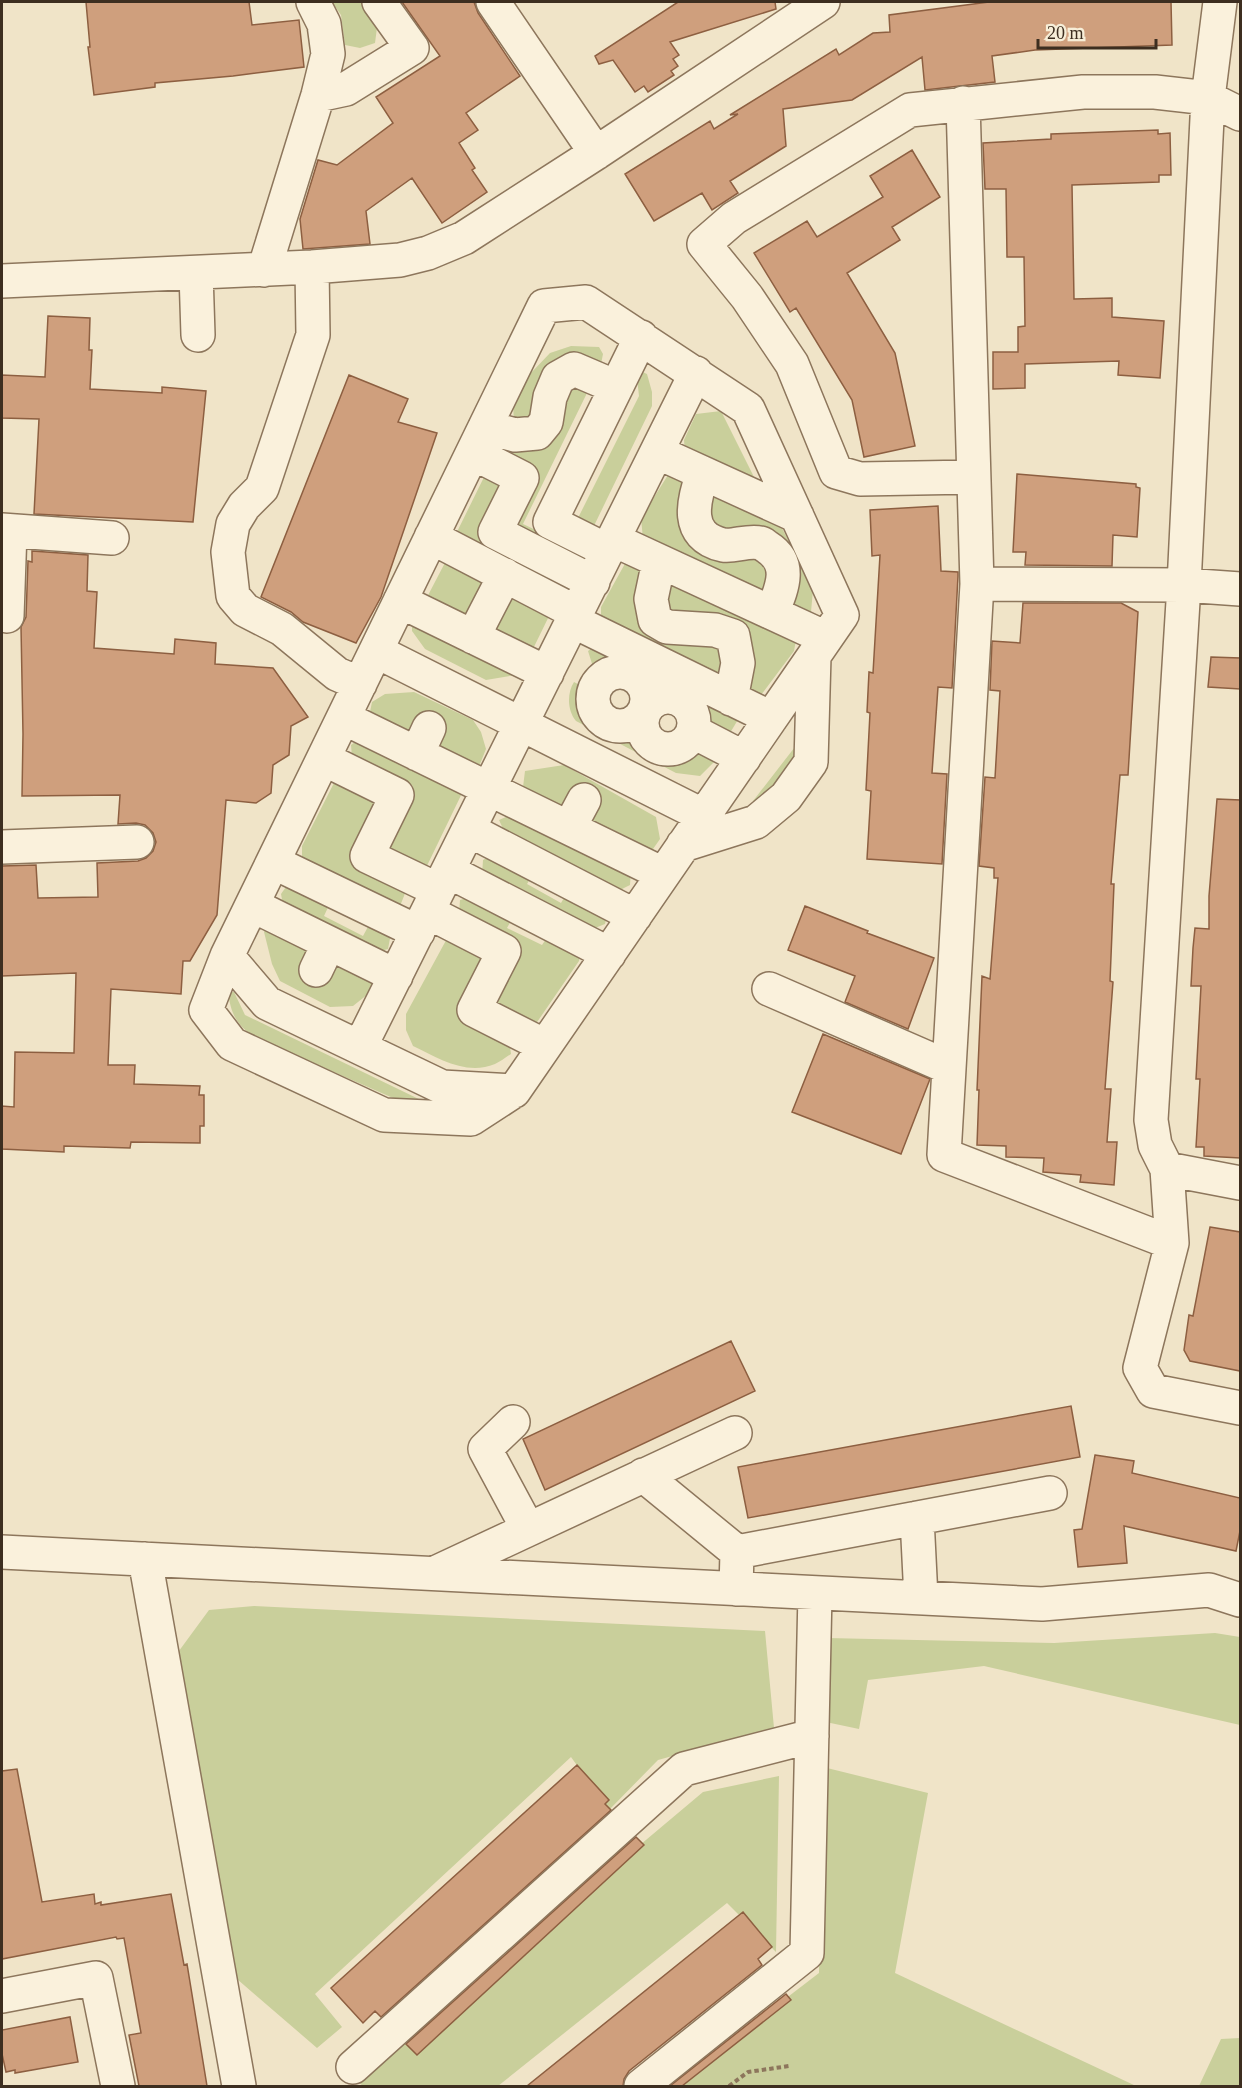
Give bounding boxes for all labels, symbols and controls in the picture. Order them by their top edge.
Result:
scale bar [1038,12,1156,50]
text: 20 m [1047,23,1084,43]

